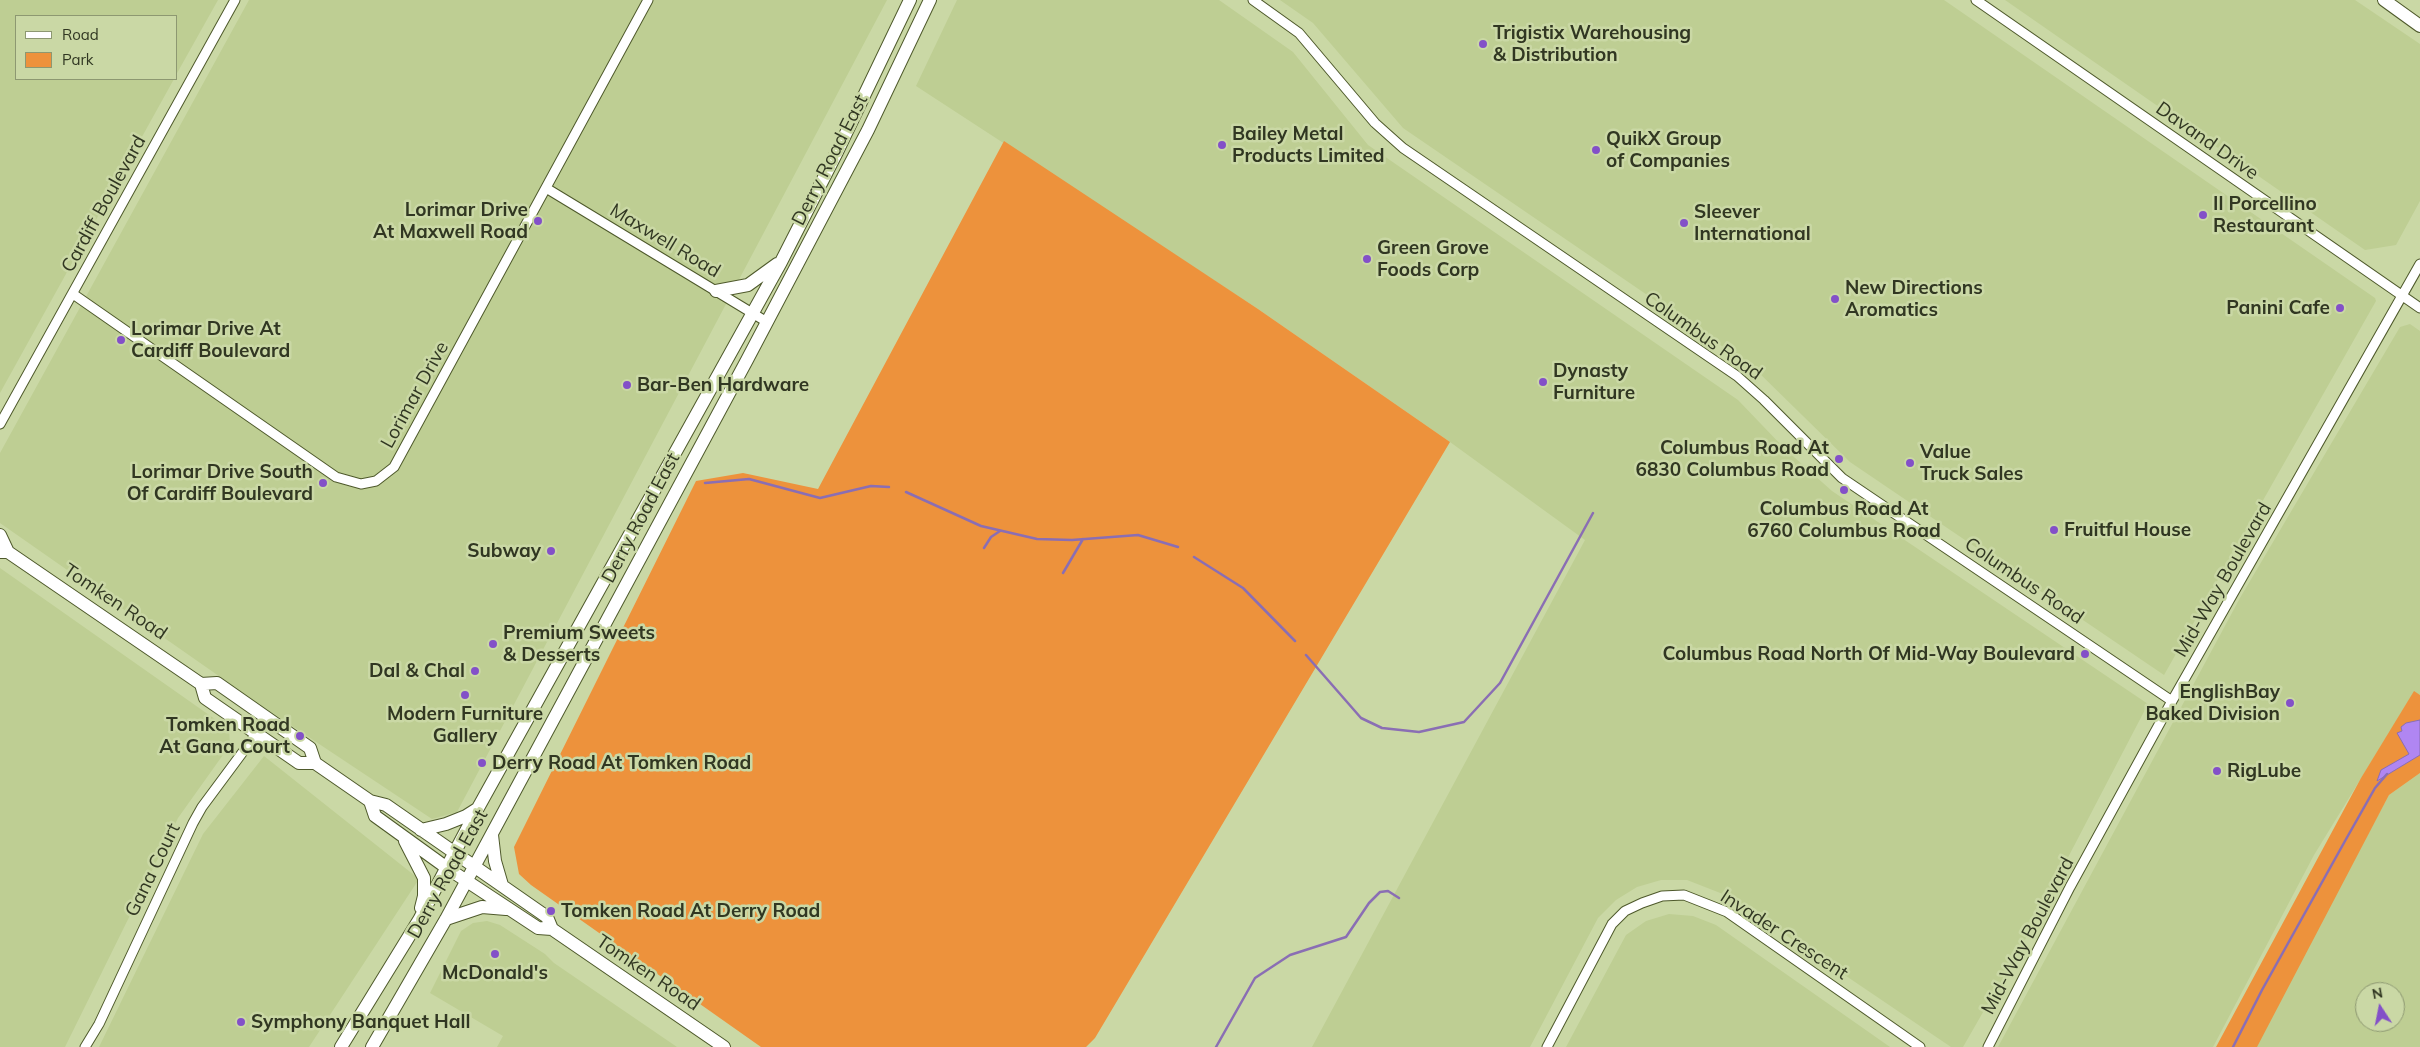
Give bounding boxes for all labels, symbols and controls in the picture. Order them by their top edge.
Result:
legend [15,15,178,80]
place label: Trigistix Warehousing & Distribution [1493,22,1691,66]
text: Road [62,25,99,44]
marker: Trigistix Warehousing & Distribution [1477,38,1489,50]
text: Park [62,50,94,69]
street label: Derry Road East [787,91,873,229]
street label: Davand Drive [2151,97,2263,185]
place label: Bailey Metal Products Limited [1232,123,1385,167]
place label: QuikX Group of Companies [1606,128,1730,172]
street label: Cardiff Boulevard [57,131,151,277]
marker: Bailey Metal Products Limited [1216,139,1228,151]
marker: QuikX Group of Companies [1590,144,1602,156]
place label: Il Porcellino Restaurant [2213,193,2317,237]
place label: Lorimar Drive At Maxwell Road [373,199,528,243]
street label: Maxwell Road [606,199,724,283]
place label: Sleever International [1694,201,1811,245]
marker: Il Porcellino Restaurant [2197,209,2209,221]
marker: Lorimar Drive At Maxwell Road [532,215,544,227]
marker: Sleever International [1678,217,1690,229]
place label: Green Grove Foods Corp [1377,237,1489,281]
marker: Green Grove Foods Corp [1361,253,1373,265]
place label: New Directions Aromatics [1845,277,1983,321]
street label: Columbus Road [1640,287,1766,385]
marker: New Directions Aromatics [1829,293,1841,305]
place label: Panini Cafe [2226,297,2330,319]
marker: Panini Cafe [2334,302,2346,314]
place label: Lorimar Drive At Cardiff Boulevard [131,318,290,362]
marker: Lorimar Drive At Cardiff Boulevard [115,334,127,346]
street label: Lorimar Drive [376,338,454,452]
place label: Dynasty Furniture [1553,360,1635,404]
place label: Bar-Ben Hardware [637,374,809,396]
marker: Dynasty Furniture [1537,376,1549,388]
marker: Bar-Ben Hardware [621,379,633,391]
place label: Columbus Road At 6830 Columbus Road [1636,437,1829,481]
place label: Value Truck Sales [1920,441,2023,485]
street label: Derry Road East [597,449,685,587]
marker: Columbus Road At 6830 Columbus Road [1833,453,1845,465]
marker: Value Truck Sales [1904,457,1916,469]
place label: Lorimar Drive South Of Cardiff Boulevard [127,461,313,505]
marker: Lorimar Drive South Of Cardiff Boulevard [317,477,329,489]
marker: Columbus Road At 6760 Columbus Road [1838,484,1850,496]
place label: Columbus Road At 6760 Columbus Road [1747,498,1941,542]
street label: Mid-Way Boulevard [2169,499,2277,661]
place label: Fruitful House [2064,519,2191,541]
marker: Fruitful House [2048,524,2060,536]
street label: Columbus Road [1960,533,2088,629]
place label: Subway [467,540,541,562]
marker: Subway [545,545,557,557]
street label: Tomken Road [59,559,171,645]
place label: Premium Sweets & Desserts [503,622,655,666]
marker: Premium Sweets & Desserts [487,638,499,650]
place label: Columbus Road North Of Mid-Way Boulevard [1663,643,2075,665]
marker: Columbus Road North Of Mid-Way Boulevard [2079,648,2091,660]
place label: Dal & Chal [369,660,465,682]
marker: Dal & Chal [469,665,481,677]
place label: EnglishBay Baked Division [2145,681,2280,725]
marker: Modern Furniture Gallery [459,689,471,701]
marker: EnglishBay Baked Division [2284,697,2296,709]
place label: Modern Furniture Gallery [387,703,543,747]
place label: Tomken Road At Gana Court [159,714,290,758]
marker: Tomken Road At Gana Court [294,730,306,742]
place label: Derry Road At Tomken Road [492,752,751,774]
marker: Derry Road At Tomken Road [476,757,488,769]
place label: RigLube [2227,760,2301,782]
marker: RigLube [2211,765,2223,777]
street label: Derry Road East [403,806,493,942]
street label: Gana Court [121,820,185,920]
street label: Mid-Way Boulevard [1977,853,2079,1019]
street label: Invader Crescent [1716,885,1852,985]
place label: Tomken Road At Derry Road [561,900,820,922]
marker: Tomken Road At Derry Road [545,905,557,917]
street label: Tomken Road [592,930,704,1016]
marker: McDonald's [489,948,501,960]
place label: McDonald's [442,962,548,984]
north arrow [2355,982,2405,1032]
text: N [2370,983,2384,1003]
place label: Symphony Banquet Hall [251,1011,471,1033]
marker: Symphony Banquet Hall [235,1016,247,1028]

